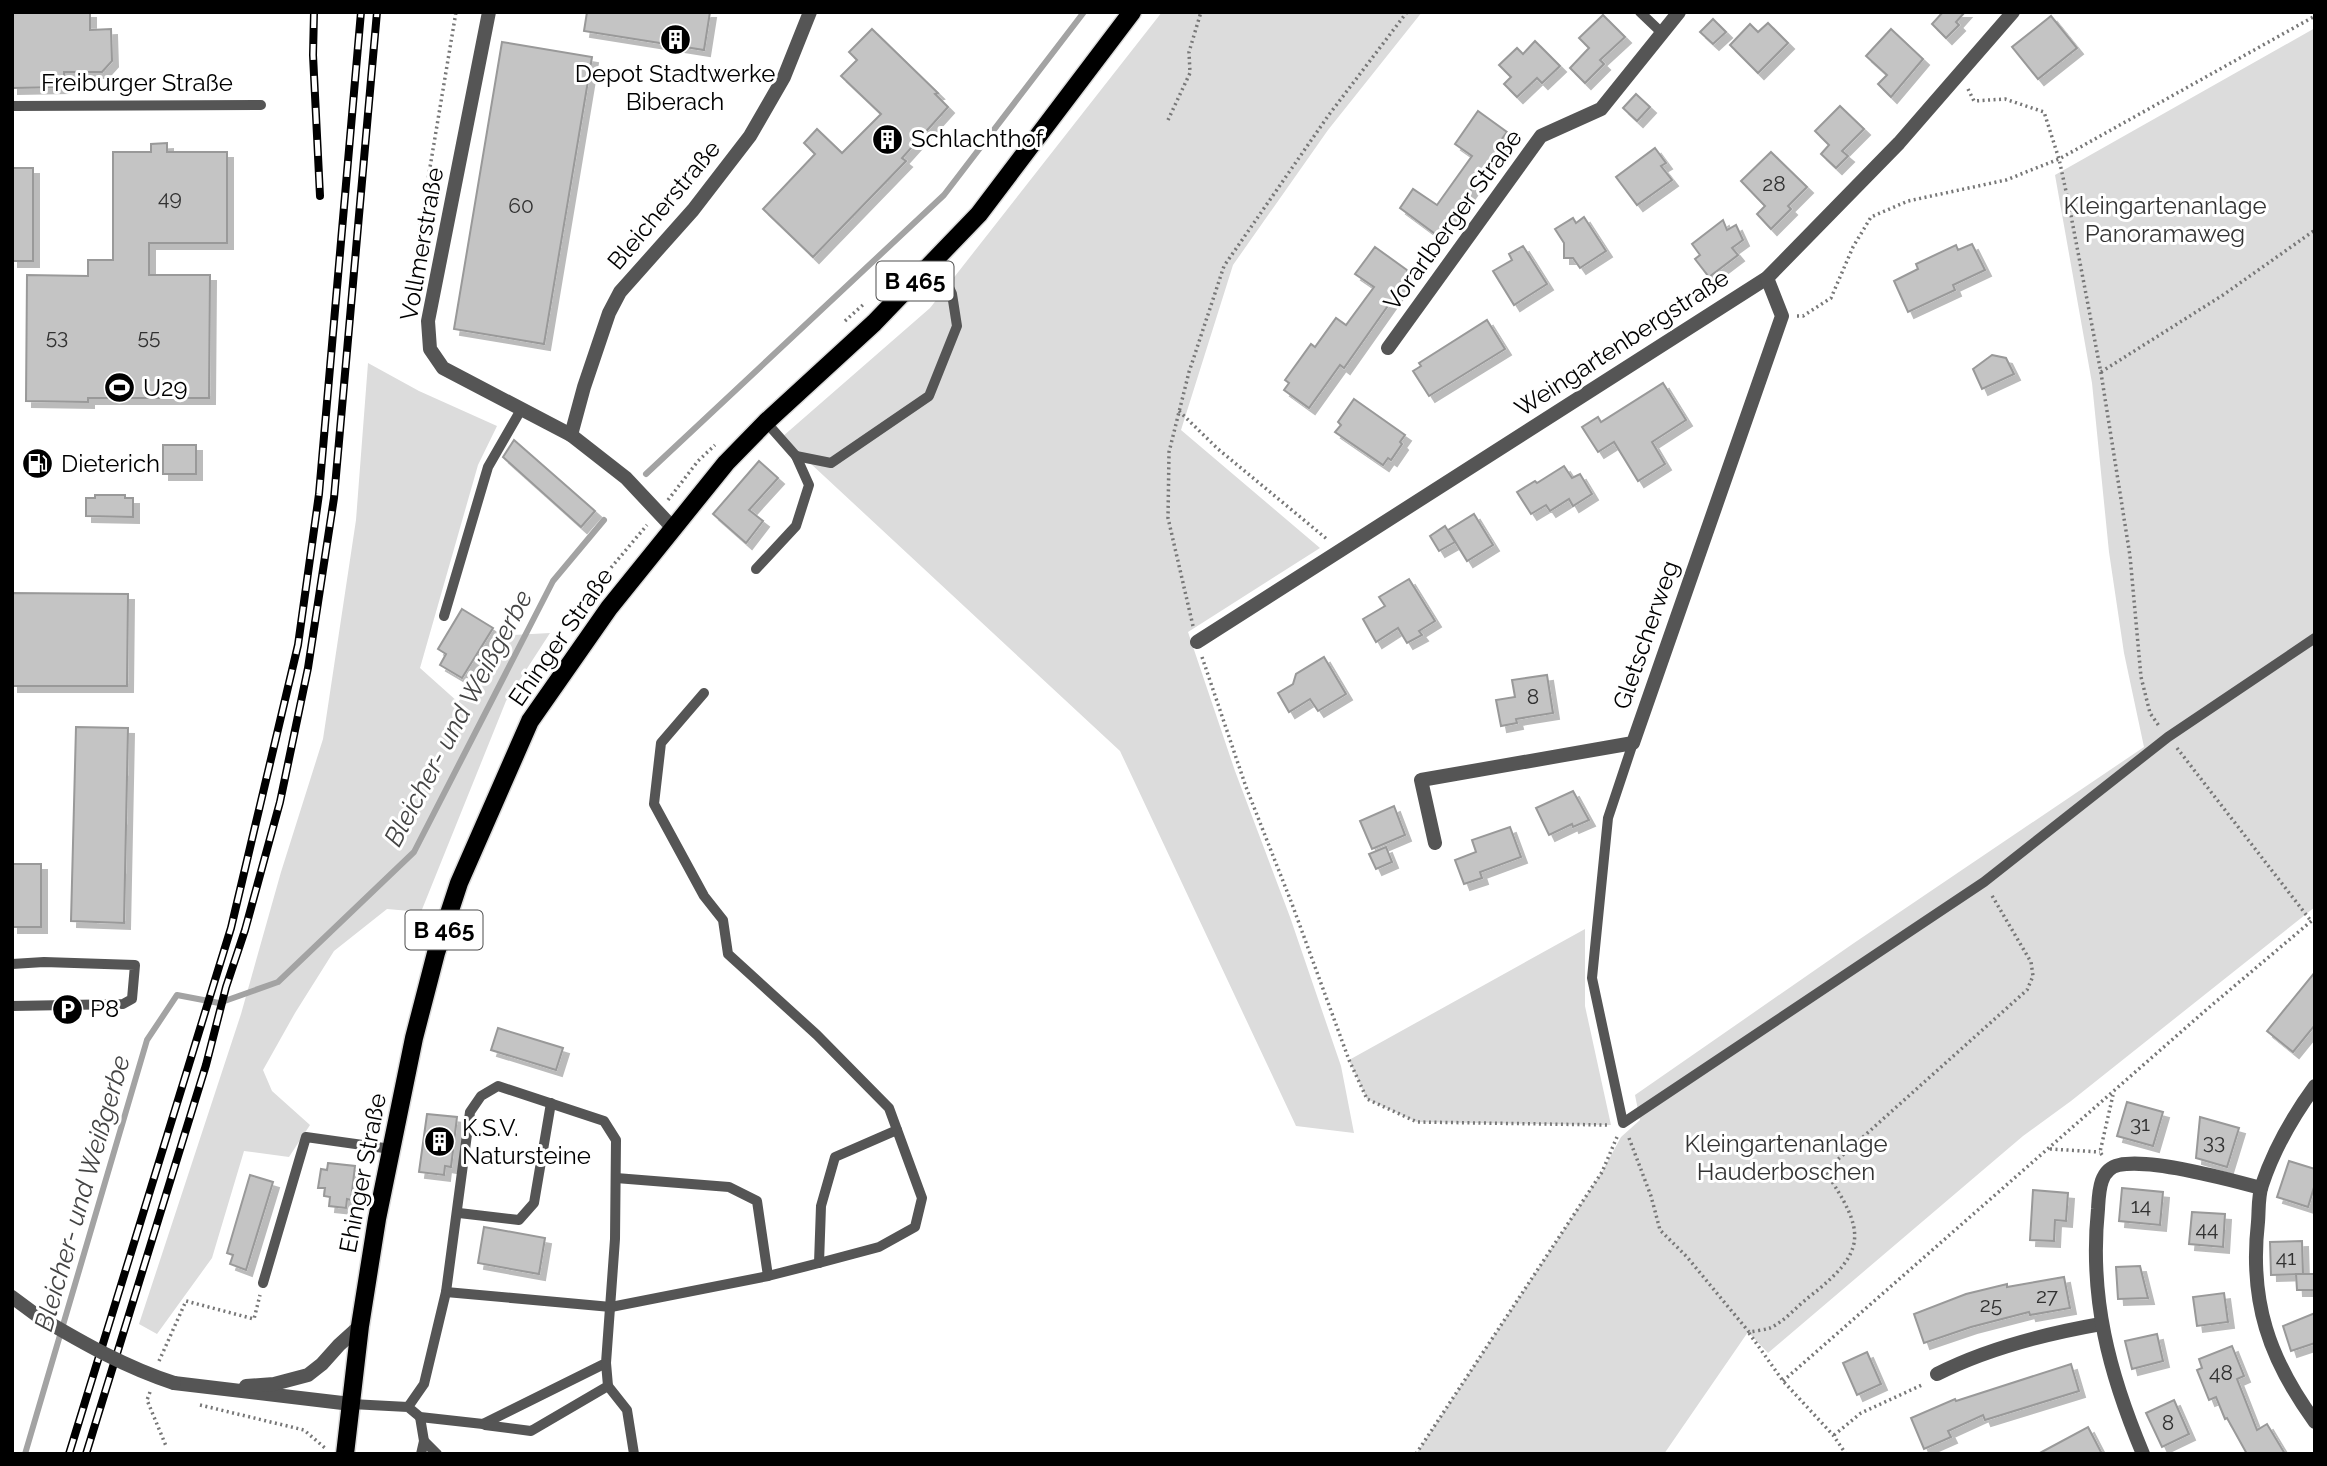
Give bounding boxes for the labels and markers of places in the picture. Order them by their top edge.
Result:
building icon: Depot Stadtwerke Biberach [658,23,692,57]
place label: Depot Stadtwerke Biberach [575,59,775,116]
building icon: Schlachthof [871,122,905,156]
place label: Schlachthof [911,124,1044,153]
sports icon: U29 [103,371,137,405]
place label: U29 [143,373,188,402]
fuel station icon: Dieterich [21,447,55,481]
place label: Dieterich [61,449,160,478]
parking icon: P8 [50,992,84,1026]
place label: P8 [90,994,119,1023]
place label: K.S.V. Natursteine [462,1113,591,1170]
building icon: K.S.V. Natursteine [422,1125,456,1159]

